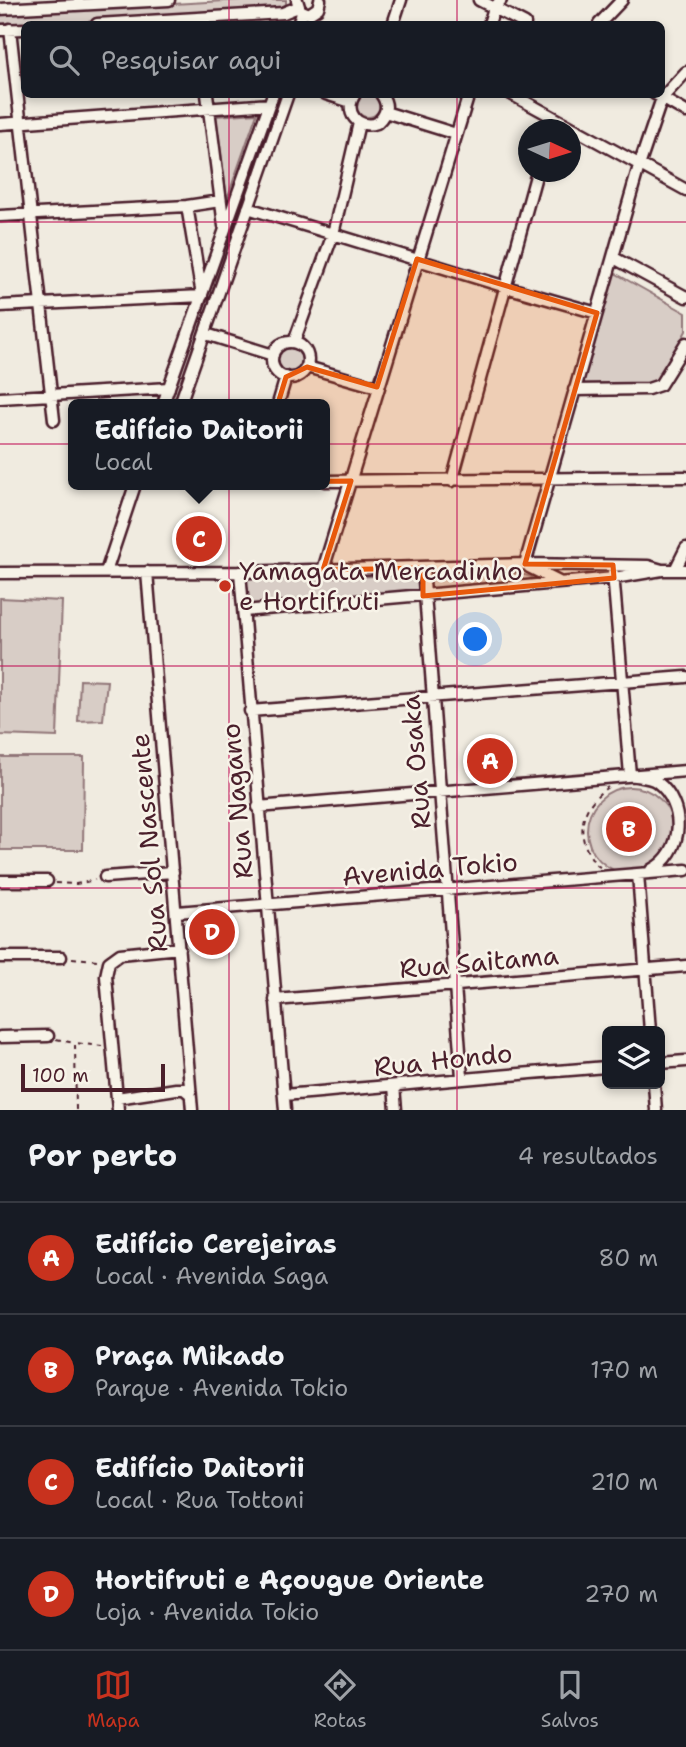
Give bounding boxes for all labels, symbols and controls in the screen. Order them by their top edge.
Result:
search box [21,21,665,98]
icon: search [45,41,83,79]
text: Pesquisar aqui [101,42,282,77]
north arrow [518,119,581,182]
popup [68,399,330,490]
text: Edifício Daitorii [94,412,304,447]
text: Local [94,447,152,477]
pin: C [176,513,222,565]
place label: Yamagata Mercadinho e Hortifruti [239,553,523,618]
marker: Yamagata Mercadinho e Hortifruti [217,578,233,594]
your location [458,622,492,656]
street label: Rua Osaka [392,693,439,831]
street label: Rua Nagano [212,722,261,880]
street label: Rua Sol Nascente [121,732,176,954]
pin: A [467,735,513,787]
pin: B [606,803,652,855]
street label: Avenida Tokio [341,843,519,894]
pin: D [189,906,235,958]
street label: Rua Saitama [398,937,560,986]
map controls [602,1026,665,1089]
button: layers [602,1026,665,1089]
street label: Rua Hondo [372,1035,514,1084]
scale bar [21,1061,164,1093]
text: 100 m [32,1063,89,1088]
text: Por perto [28,1135,177,1176]
text: 4 resultados [518,1141,658,1171]
text: Edifício Cerejeiras [95,1226,337,1261]
text: A [42,1243,60,1273]
text: 80 m [599,1243,658,1273]
text: Local · Avenida Saga [95,1261,328,1291]
text: Praça Mikado [95,1338,285,1373]
text: B [44,1355,58,1385]
text: 170 m [590,1355,658,1385]
text: Parque · Avenida Tokio [95,1373,348,1403]
text: Edifício Daitorii [95,1450,305,1485]
text: C [44,1467,58,1497]
text: 210 m [590,1467,658,1497]
text: Local · Rua Tottoni [95,1485,304,1515]
text: Hortifruti e Açougue Oriente [95,1562,484,1597]
text: D [43,1579,59,1609]
text: 270 m [584,1579,658,1609]
text: Loja · Avenida Tokio [95,1597,319,1627]
tab: Mapa [87,1666,140,1733]
tab: Rotas [314,1666,367,1733]
tab: Salvos [541,1666,599,1733]

